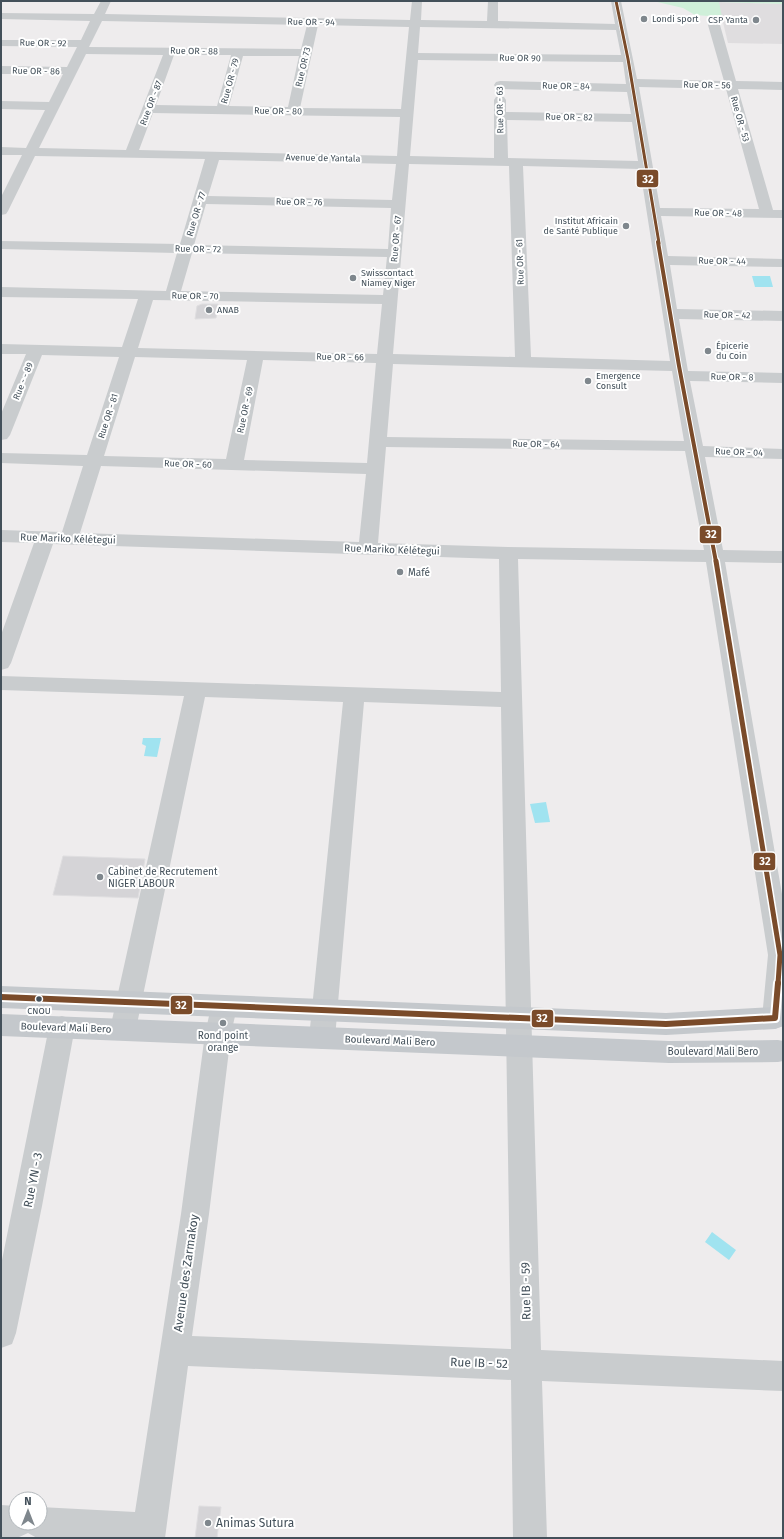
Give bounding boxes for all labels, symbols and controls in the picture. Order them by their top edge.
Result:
marker: Londi sport [639,14,649,24]
place label: Londi sport [652,14,699,24]
place label: CSP Yanta [708,15,748,25]
marker: CSP Yanta [751,15,761,25]
street label: Rue OR - 94 [287,17,335,27]
street label: Rue OR - 92 [19,38,67,48]
street label: Rue OR - 88 [170,46,218,56]
street label: Rue OR 73 [294,46,312,88]
street label: Rue OR 90 [499,53,541,63]
street label: Rue OR - 79 [219,57,241,105]
street label: Rue OR - 86 [12,66,60,76]
street label: Rue OR - 87 [138,79,164,127]
street label: Rue OR - 56 [683,80,731,90]
street label: Rue OR - 84 [542,81,590,91]
street label: Rue OR - 63 [495,86,505,134]
street label: Rue OR - 53 [729,95,751,143]
street label: Rue OR - 80 [254,106,302,116]
street label: Rue OR - 82 [545,112,593,122]
street label: Avenue de Yantala [286,152,361,164]
line badge: 32 [636,169,659,188]
text: 32 [641,173,654,186]
street label: Rue OR - 77 [184,191,208,237]
street label: Rue OR - 76 [276,197,323,207]
street label: Rue OR - 48 [694,208,742,218]
street label: Rue OR - 67 [389,215,403,263]
place label: Institut Africain de Santé Publique [544,216,618,236]
marker: Institut Africain de Santé Publique [621,221,631,231]
street label: Rue OR - 61 [514,239,526,285]
street label: Rue OR - 72 [175,244,221,254]
street label: Rue OR - 44 [698,256,746,266]
place label: Swisscontact Niamey Niger [361,268,416,288]
marker: Swisscontact Niamey Niger [348,273,358,283]
street label: Rue OR - 70 [171,291,219,301]
marker: ANAB [204,305,214,315]
place label: ANAB [217,305,239,315]
street label: Rue OR - 42 [703,310,751,320]
place label: Épicerie du Coin [716,340,749,361]
marker: Épicerie du Coin [703,346,713,356]
street label: Rue OR - 66 [316,352,364,362]
street label: Rue - - 89 [11,361,35,401]
place label: Emergence Consult [596,371,641,391]
street label: Rue OR - 8 [710,372,754,382]
marker: Emergence Consult [583,376,593,386]
street label: Rue OR - 69 [235,385,255,434]
street label: Rue OR - 81 [96,392,120,440]
street label: Rue OR - 64 [512,439,560,449]
street label: Rue OR - 04 [715,446,763,458]
street label: Rue OR - 60 [164,458,212,470]
line badge: 32 [699,525,722,544]
text: 32 [704,528,717,541]
street label: Rue Mariko Kélétegui [20,531,116,547]
street label: Rue Mariko Kélétegui [344,542,440,558]
marker: Mafé [395,567,405,577]
place label: Mafé [408,567,430,579]
line badge: 32 [753,852,776,871]
text: 32 [758,855,771,868]
place label: Cabinet de Recrutement NIGER LABOUR [108,866,218,890]
marker: Cabinet de Recrutement NIGER LABOUR [95,872,105,882]
marker: CNOU [34,994,44,1004]
line badge: 32 [170,995,193,1015]
text: 32 [174,999,187,1012]
place label: CNOU [27,1006,51,1016]
line badge: 32 [531,1009,554,1028]
text: 32 [535,1012,548,1025]
marker: Rond point orange [218,1018,228,1028]
street label: Boulevard Mali Bero [20,1020,112,1036]
place label: Rond point orange [198,1030,249,1054]
street label: Boulevard Mali Bero [344,1033,436,1049]
street label: Boulevard Mali Bero [668,1046,759,1058]
street label: Rue YN - 3 [21,1151,45,1209]
street label: Avenue des Zarmakoy [171,1213,201,1333]
street label: Rue IB - 59 [518,1262,534,1320]
street label: Rue IB - 52 [450,1355,508,1371]
north arrow [8,1491,48,1531]
text: N [24,1495,32,1508]
place label: Animas Sutura [216,1516,294,1530]
marker: Animas Sutura [203,1518,213,1528]

